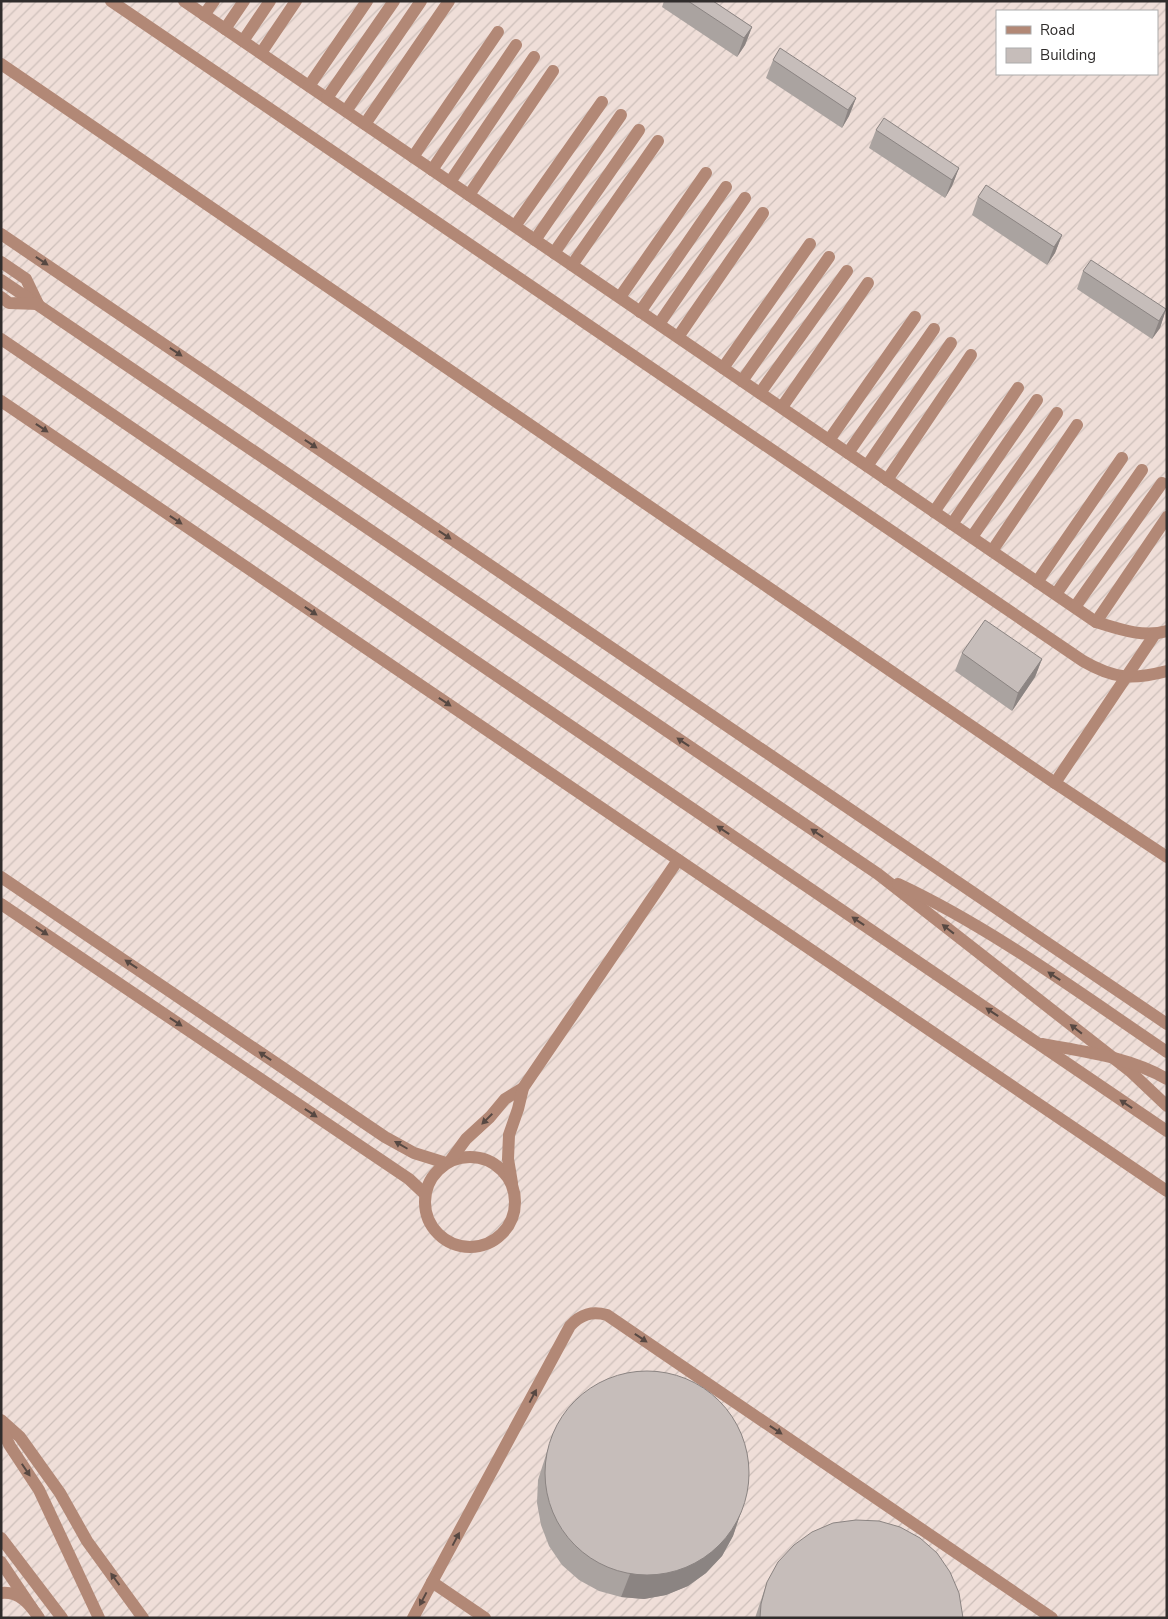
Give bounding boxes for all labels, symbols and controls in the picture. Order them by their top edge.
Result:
legend [996,10,1158,75]
text: Road [1040,20,1075,40]
text: Building [1040,45,1096,65]
one-way arrow [35,256,48,266]
one-way arrow [169,347,183,357]
one-way arrow [35,423,48,433]
one-way arrow [304,439,317,448]
one-way arrow [169,515,183,524]
one-way arrow [438,530,452,540]
one-way arrow [304,606,317,616]
one-way arrow [438,697,452,707]
one-way arrow [676,737,689,747]
one-way arrow [716,825,730,835]
one-way arrow [810,828,824,838]
one-way arrow [851,916,864,926]
one-way arrow [941,924,955,934]
one-way arrow [35,926,48,936]
one-way arrow [124,960,138,969]
one-way arrow [1047,971,1060,981]
one-way arrow [985,1007,999,1017]
one-way arrow [169,1017,183,1027]
one-way arrow [1070,1024,1083,1035]
one-way arrow [259,1051,272,1060]
one-way arrow [1120,1099,1133,1109]
one-way arrow [304,1108,318,1118]
one-way arrow [481,1113,493,1125]
one-way arrow [394,1141,407,1150]
one-way arrow [635,1334,648,1343]
one-way arrow [529,1388,537,1403]
one-way arrow [769,1425,783,1435]
one-way arrow [21,1463,31,1477]
one-way arrow [451,1532,460,1545]
one-way arrow [110,1572,120,1586]
one-way arrow [419,1592,427,1606]

